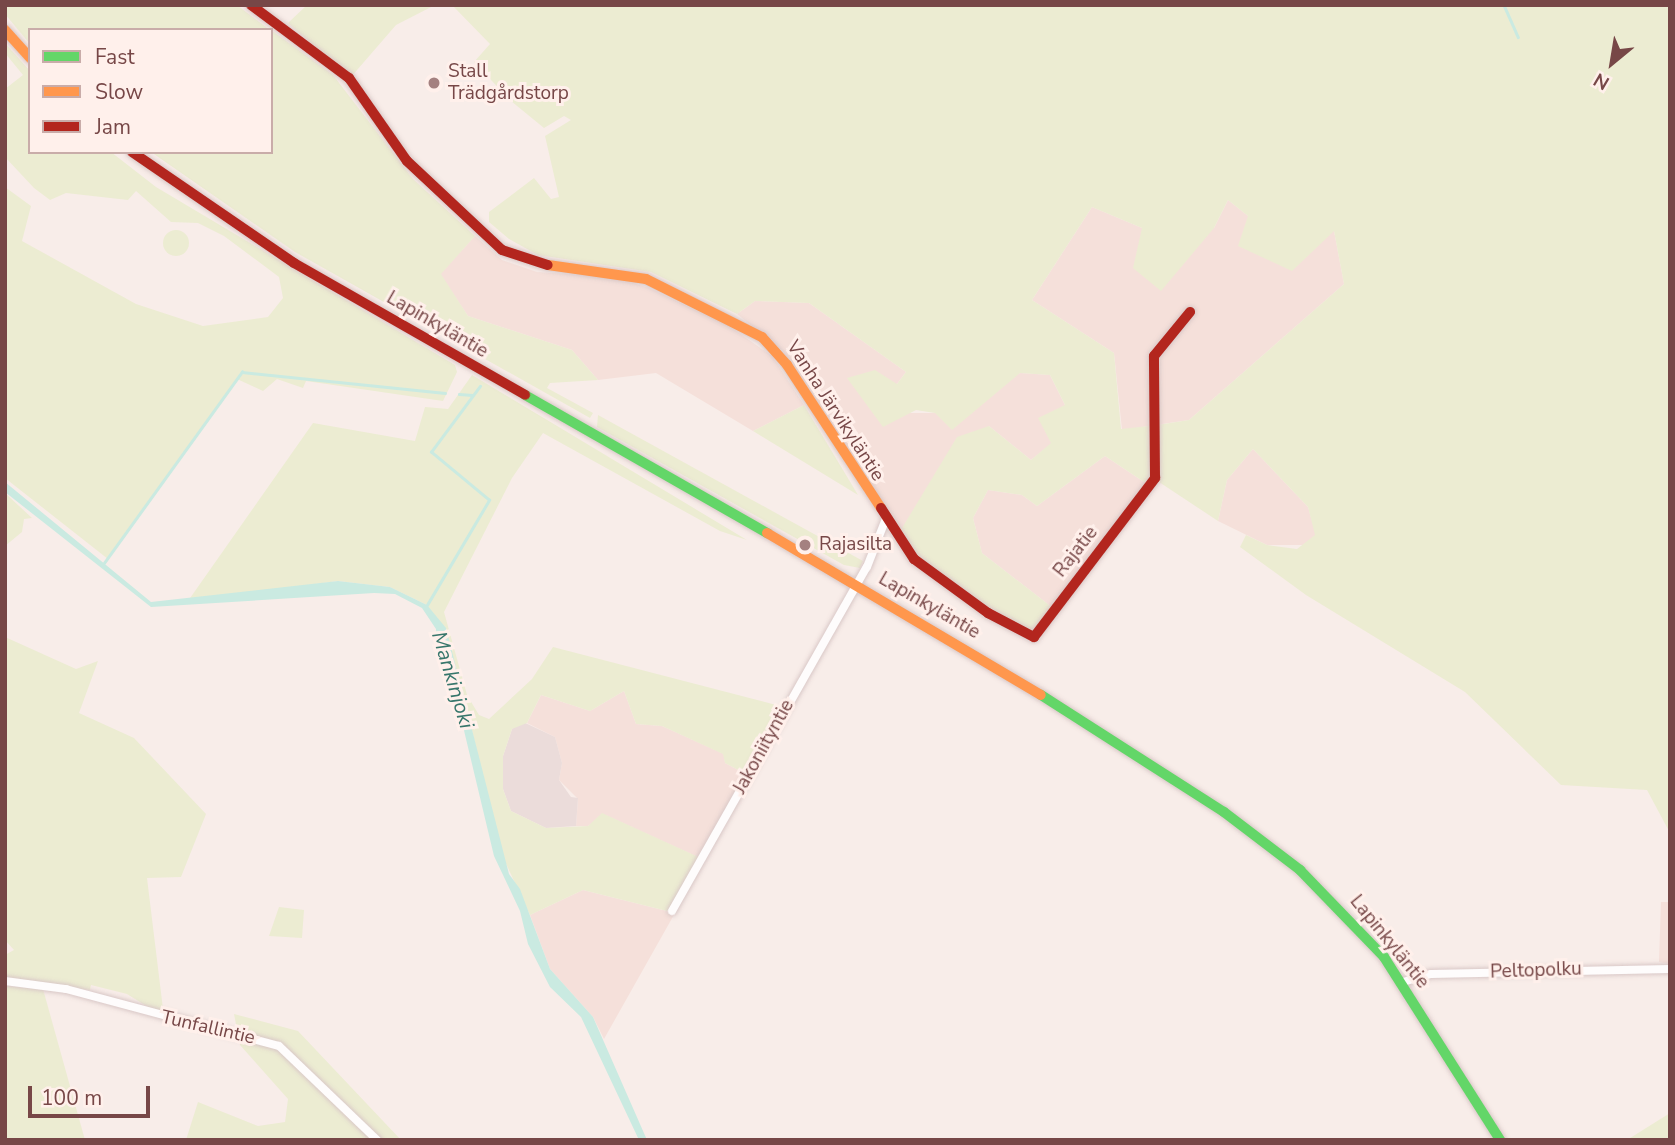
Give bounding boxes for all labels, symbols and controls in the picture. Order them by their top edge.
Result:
legend [28,28,273,154]
north arrow [1577,28,1647,98]
text: Fast [95,43,135,71]
place label: Stall Trädgårdstorp [448,61,569,105]
text: N [1589,66,1614,96]
marker: Stall Trädgårdstorp [426,75,442,91]
text: Slow [95,78,143,106]
text: Jam [95,113,131,141]
street label: Lapinkyläntie [382,287,492,363]
street label: Vanha Järvikyläntie [781,336,889,486]
street label: Rajatie [1049,522,1103,582]
place label: Rajasilta [819,534,892,556]
marker: Rajasilta [797,537,813,553]
street label: Lapinkyläntie [874,568,984,644]
water label: Mankinjoki [426,628,480,732]
street label: Jakoniityntie [729,696,799,798]
street label: Lapinkyläntie [1344,891,1434,993]
street label: Peltopolku [1490,958,1582,984]
street label: Tunfallintie [159,1006,257,1050]
scale bar [32,1072,154,1116]
text: 100 m [41,1084,102,1112]

